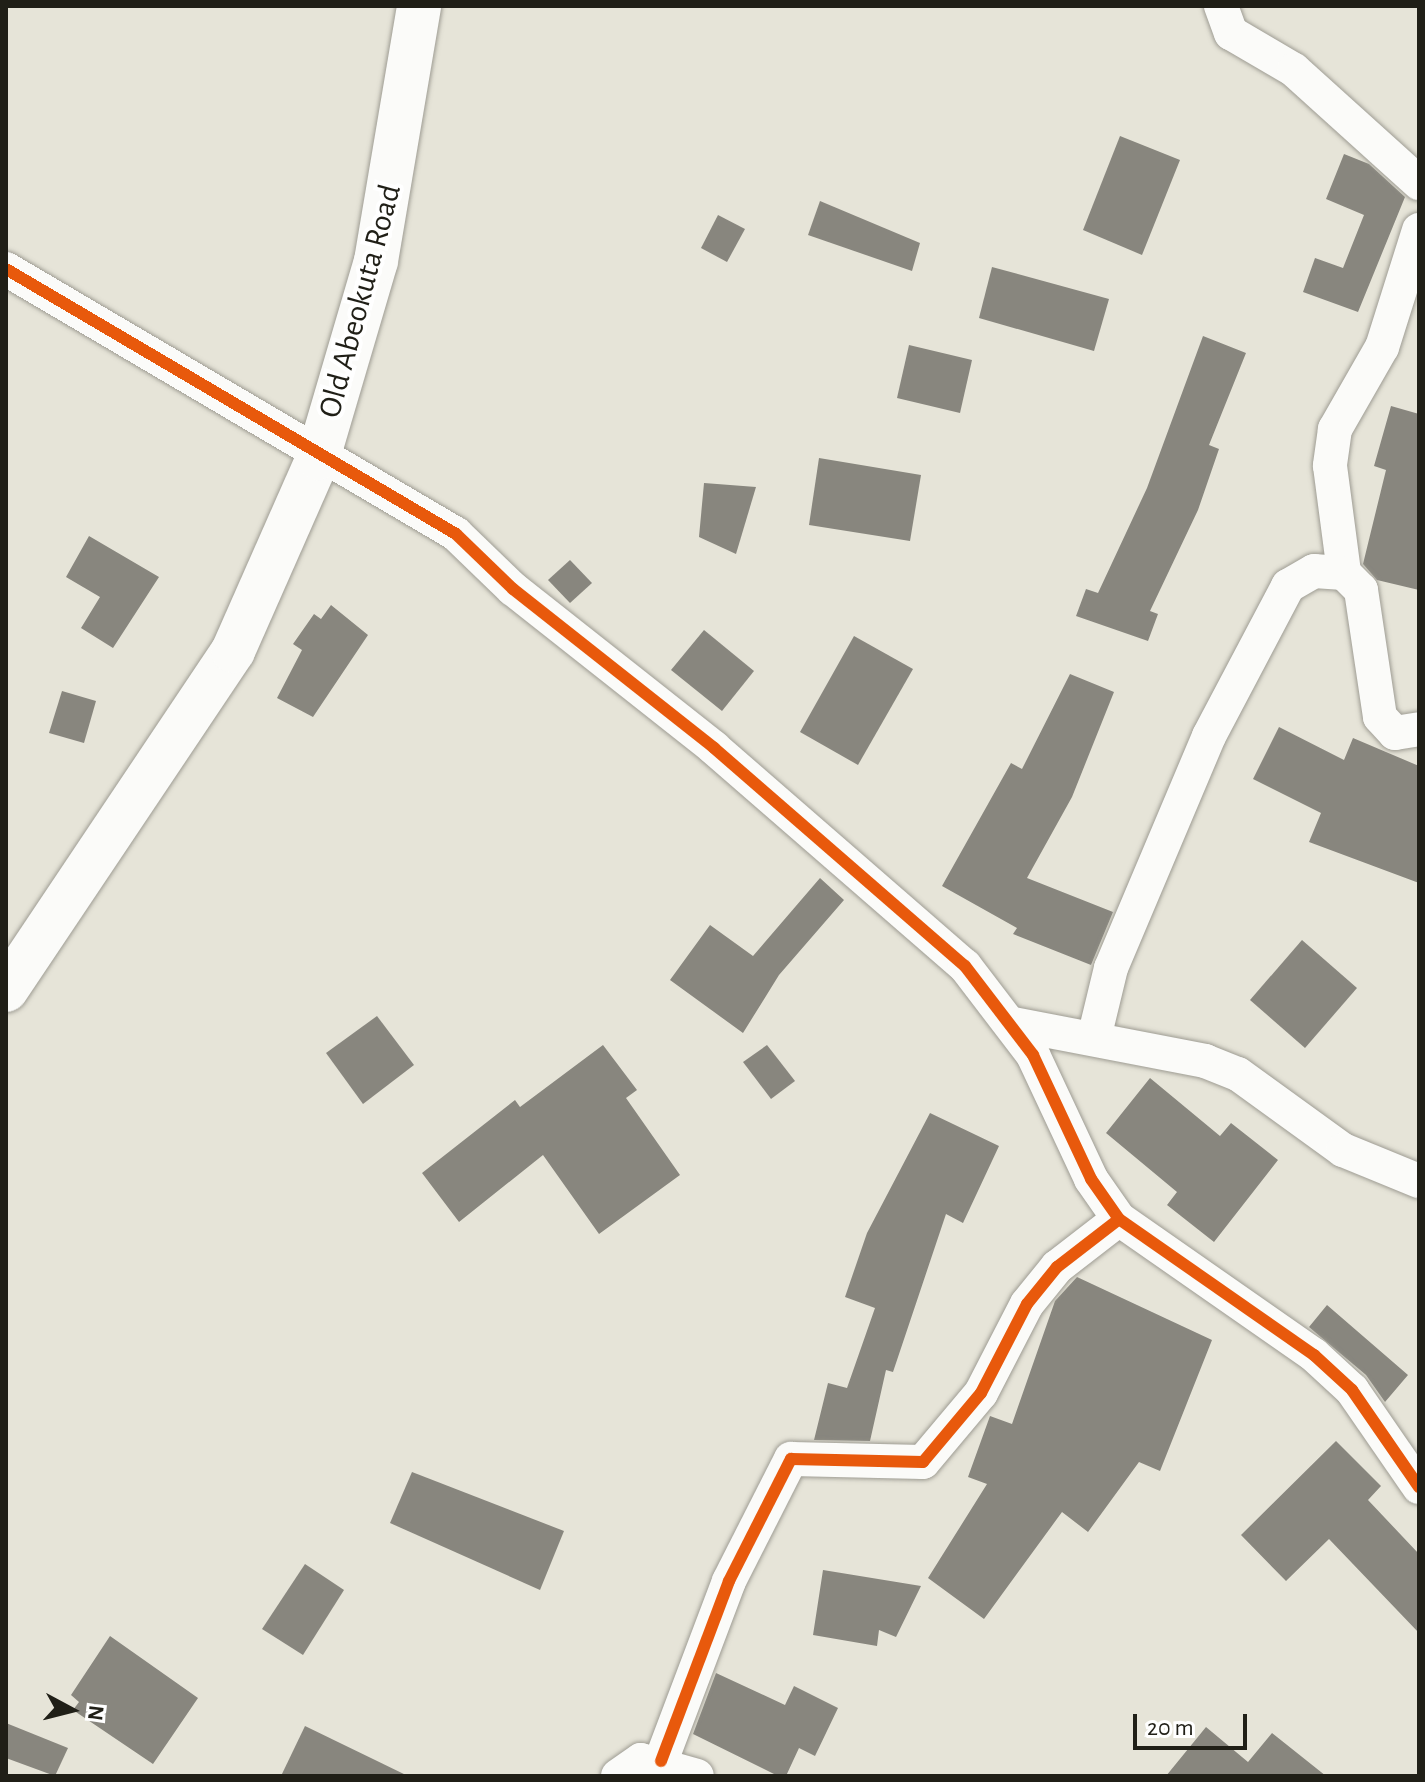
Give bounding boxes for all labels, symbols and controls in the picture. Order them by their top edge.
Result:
street label: Old Abeokuta Road [310,180,410,422]
north arrow [32,1670,112,1750]
scale bar [1137,1698,1251,1748]
text: N [84,1704,108,1722]
text: 20 m [1147,1716,1194,1740]

